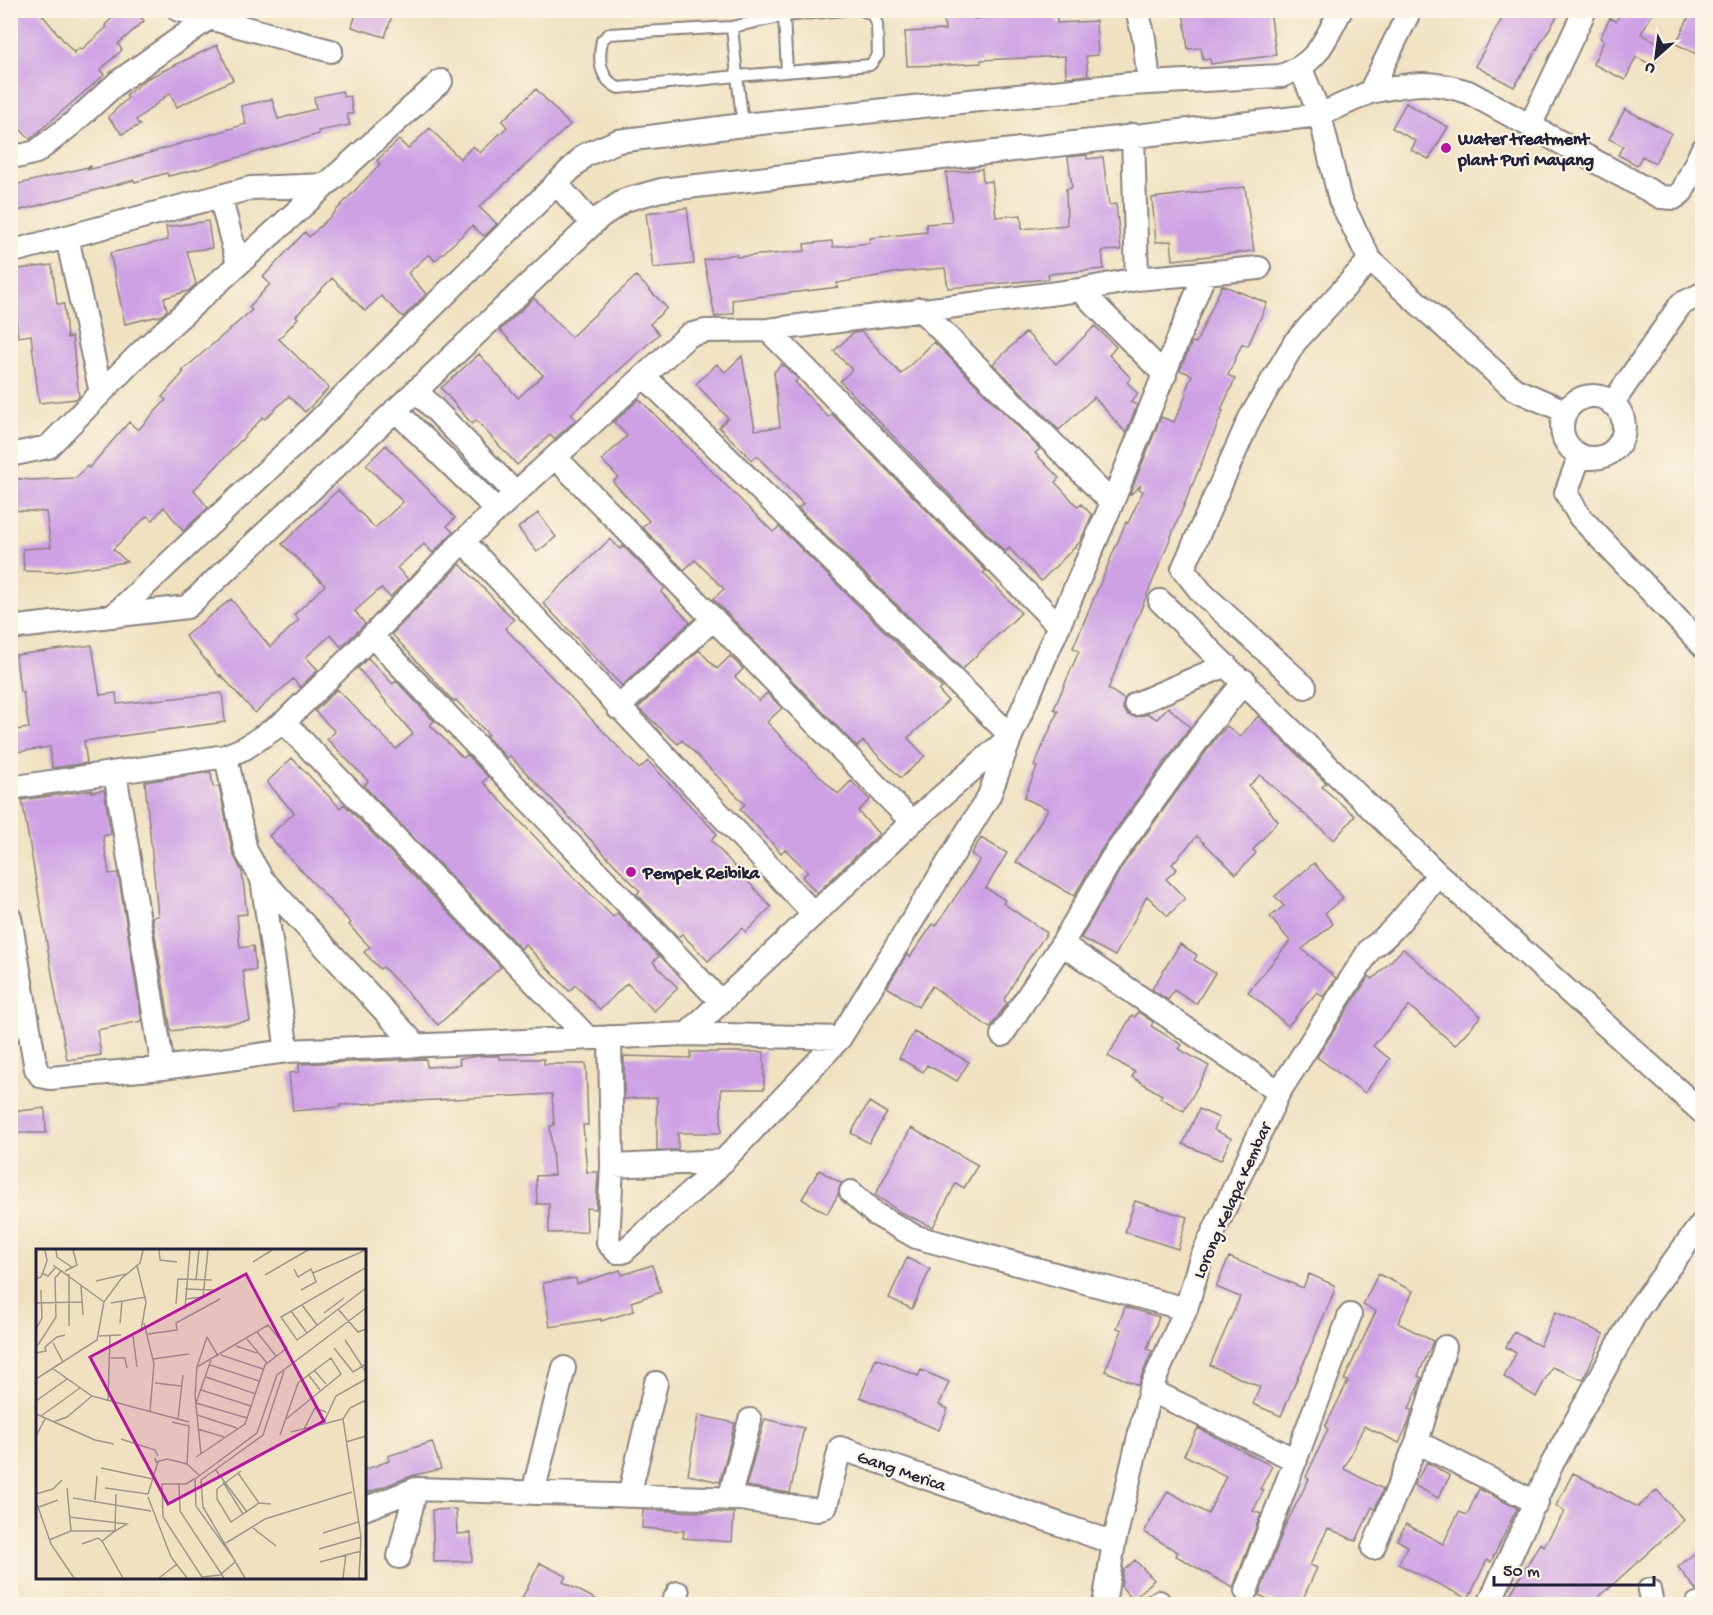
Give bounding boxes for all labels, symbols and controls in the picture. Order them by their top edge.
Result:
north arrow [1626,27,1686,87]
text: U [1641,56,1659,78]
place label: Water treatment plant Puri Mayang [1457,130,1594,172]
marker: Water treatment plant Puri Mayang [1439,141,1453,155]
place label: Pempek Reibika [642,864,760,885]
marker: Pempek Reibika [624,865,638,879]
street label: Lorong Kelapa Kembar [1189,1118,1278,1282]
inset map [36,1249,366,1579]
street label: Gang Merica [854,1447,949,1498]
scale bar [1494,1549,1654,1587]
text: 50 m [1503,1562,1540,1583]

